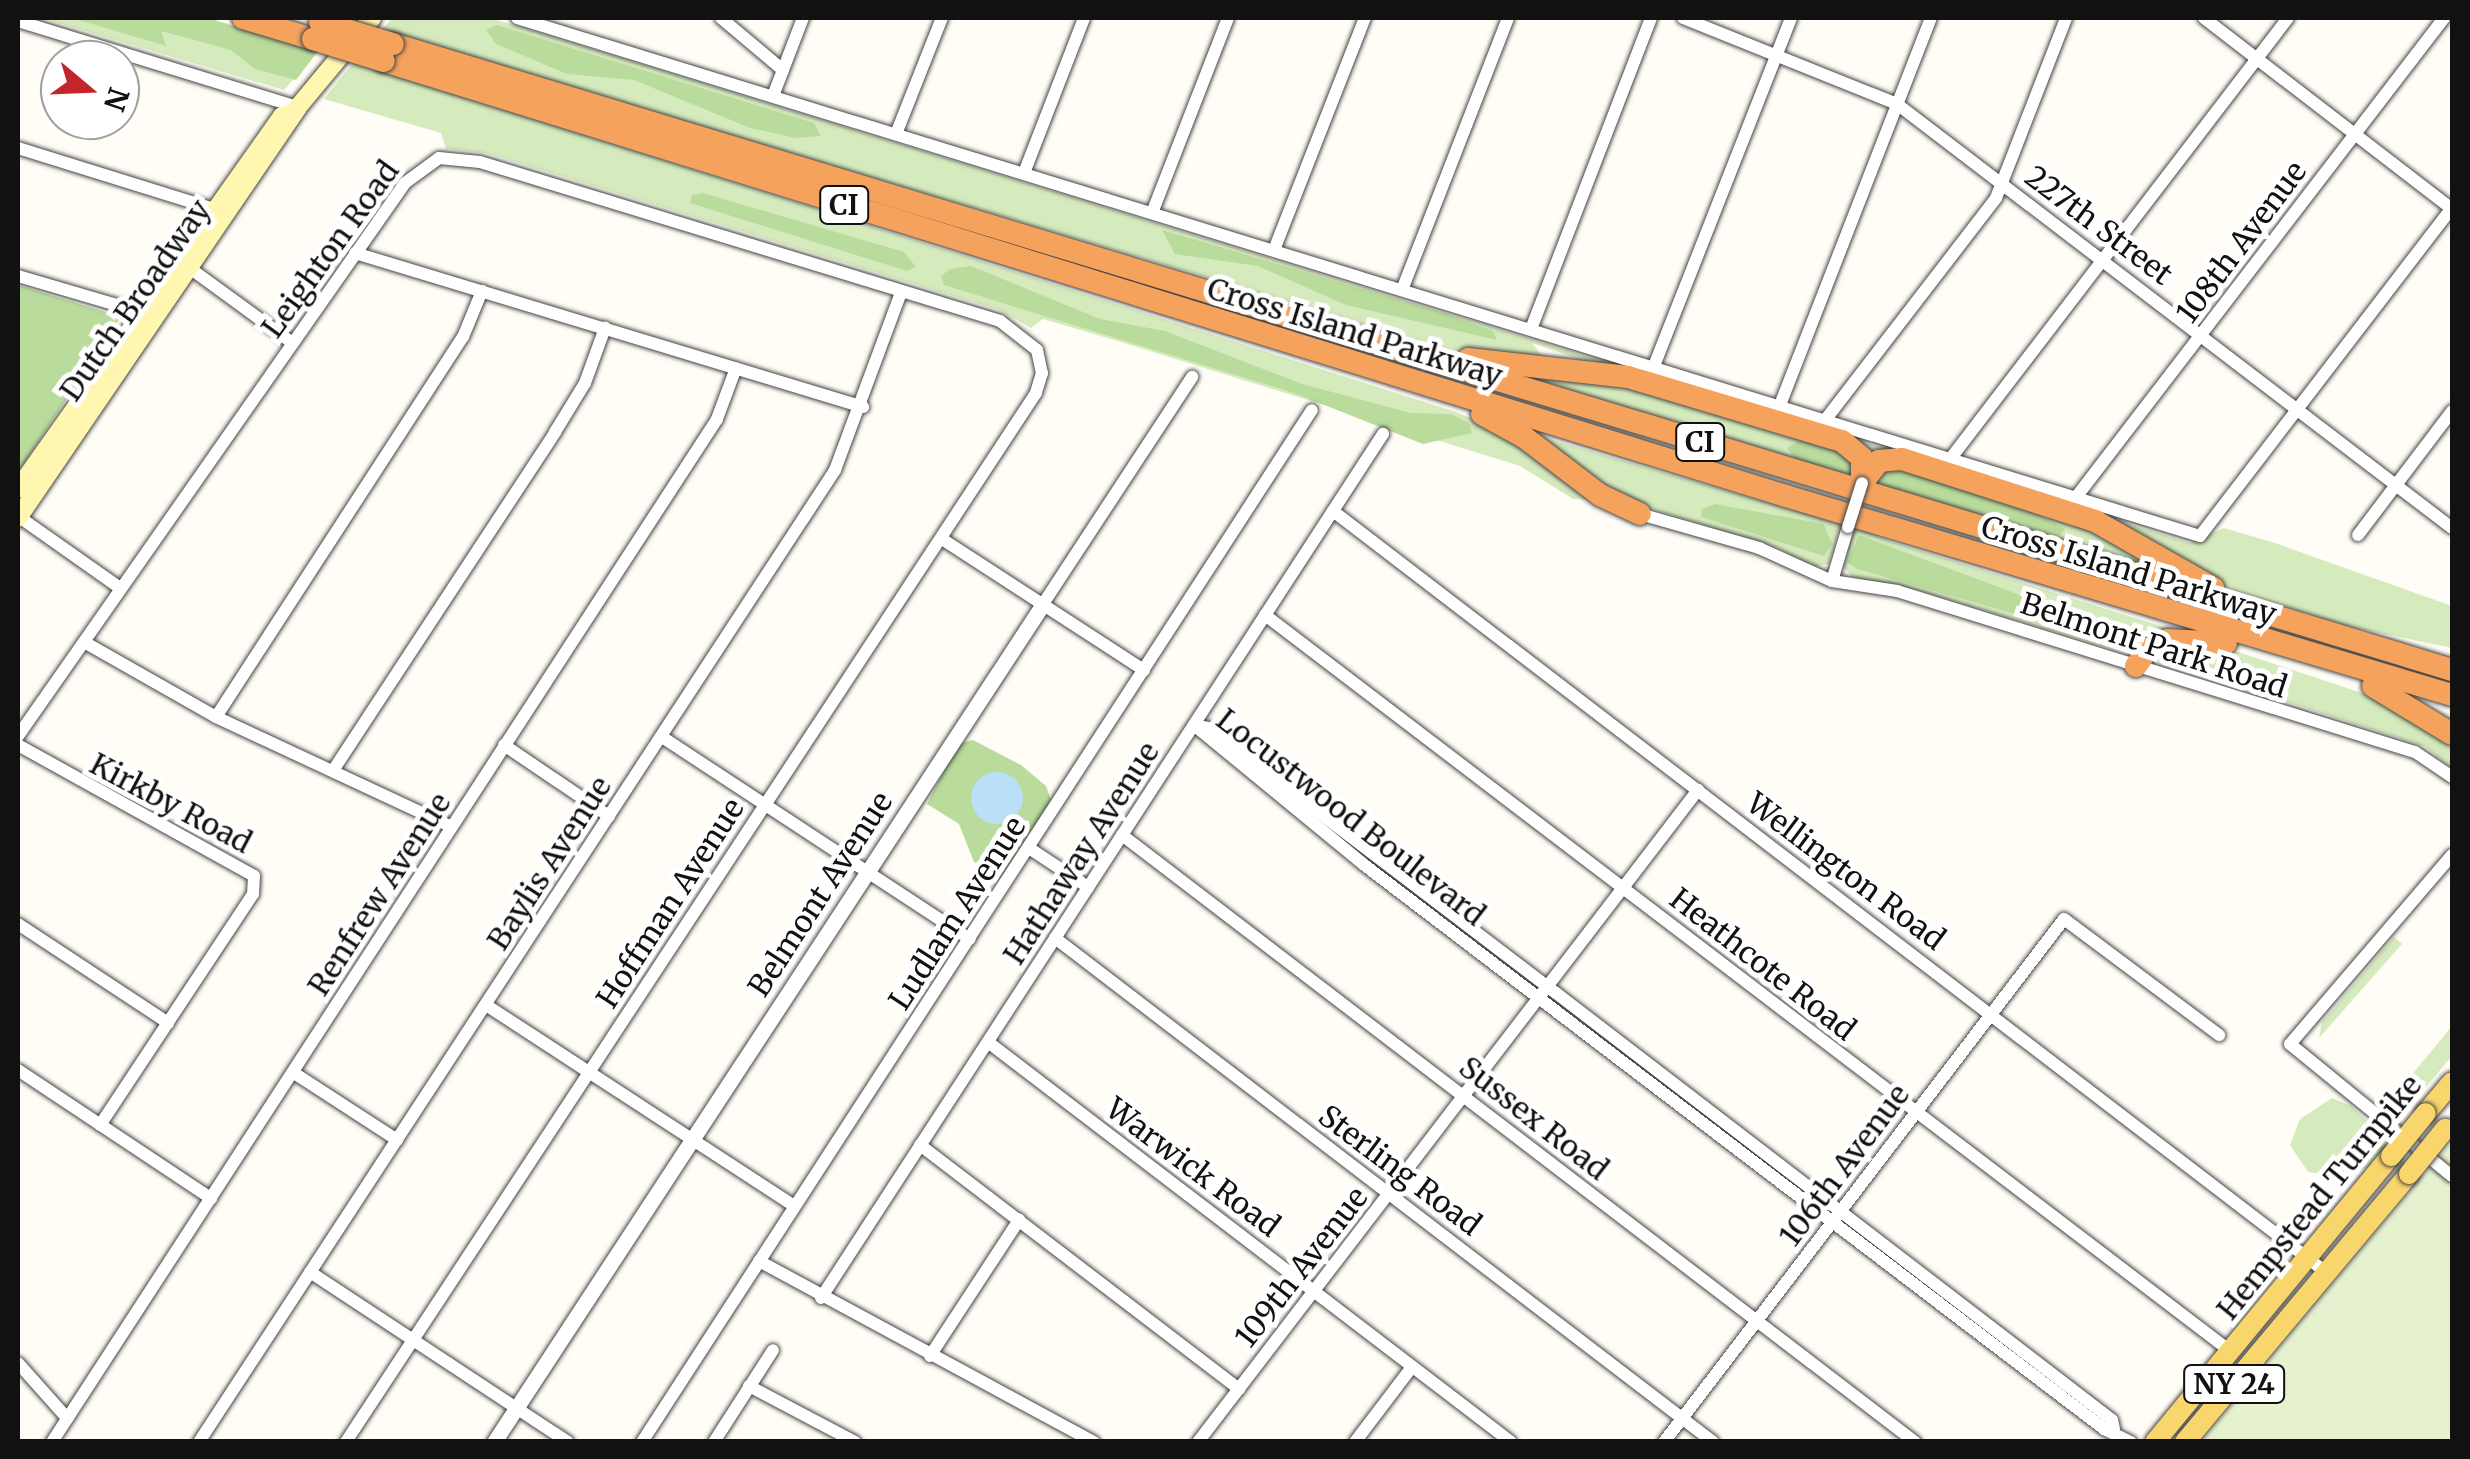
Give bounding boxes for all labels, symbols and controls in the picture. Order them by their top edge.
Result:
north arrow [40,40,140,140]
text: N [96,83,137,115]
street label: Leighton Road [254,154,406,344]
street label: 108th Avenue [2169,154,2313,330]
street label: 227th Street [2018,158,2180,292]
road number: CI [819,182,869,228]
street label: Dutch Broadway [52,192,218,408]
street label: Cross Island Parkway [1203,270,1507,394]
road number: CI [1675,419,1725,465]
street label: Cross Island Parkway [1977,508,2281,632]
street label: Belmont Park Road [2016,585,2292,705]
street label: Locustwood Boulevard [1210,701,1492,933]
street label: Hathaway Avenue [996,735,1166,971]
street label: Kirkby Road [84,745,258,861]
street label: Baylis Avenue [480,770,618,956]
street label: Belmont Avenue [741,785,899,1003]
street label: Wellington Road [1740,785,1952,957]
street label: Renfrew Avenue [300,786,458,1002]
street label: Hoffman Avenue [589,792,751,1014]
street label: Ludlam Avenue [881,810,1033,1016]
street label: Heathcote Road [1663,880,1863,1048]
street label: Sussex Road [1452,1049,1616,1187]
street label: Hempstead Turnpike [2209,1067,2429,1327]
street label: 106th Avenue [1771,1077,1917,1253]
street label: Warwick Road [1099,1090,1287,1244]
street label: Sterling Road [1312,1097,1488,1243]
street label: 109th Avenue [1227,1180,1375,1354]
road number: NY 24 [2182,1361,2286,1407]

